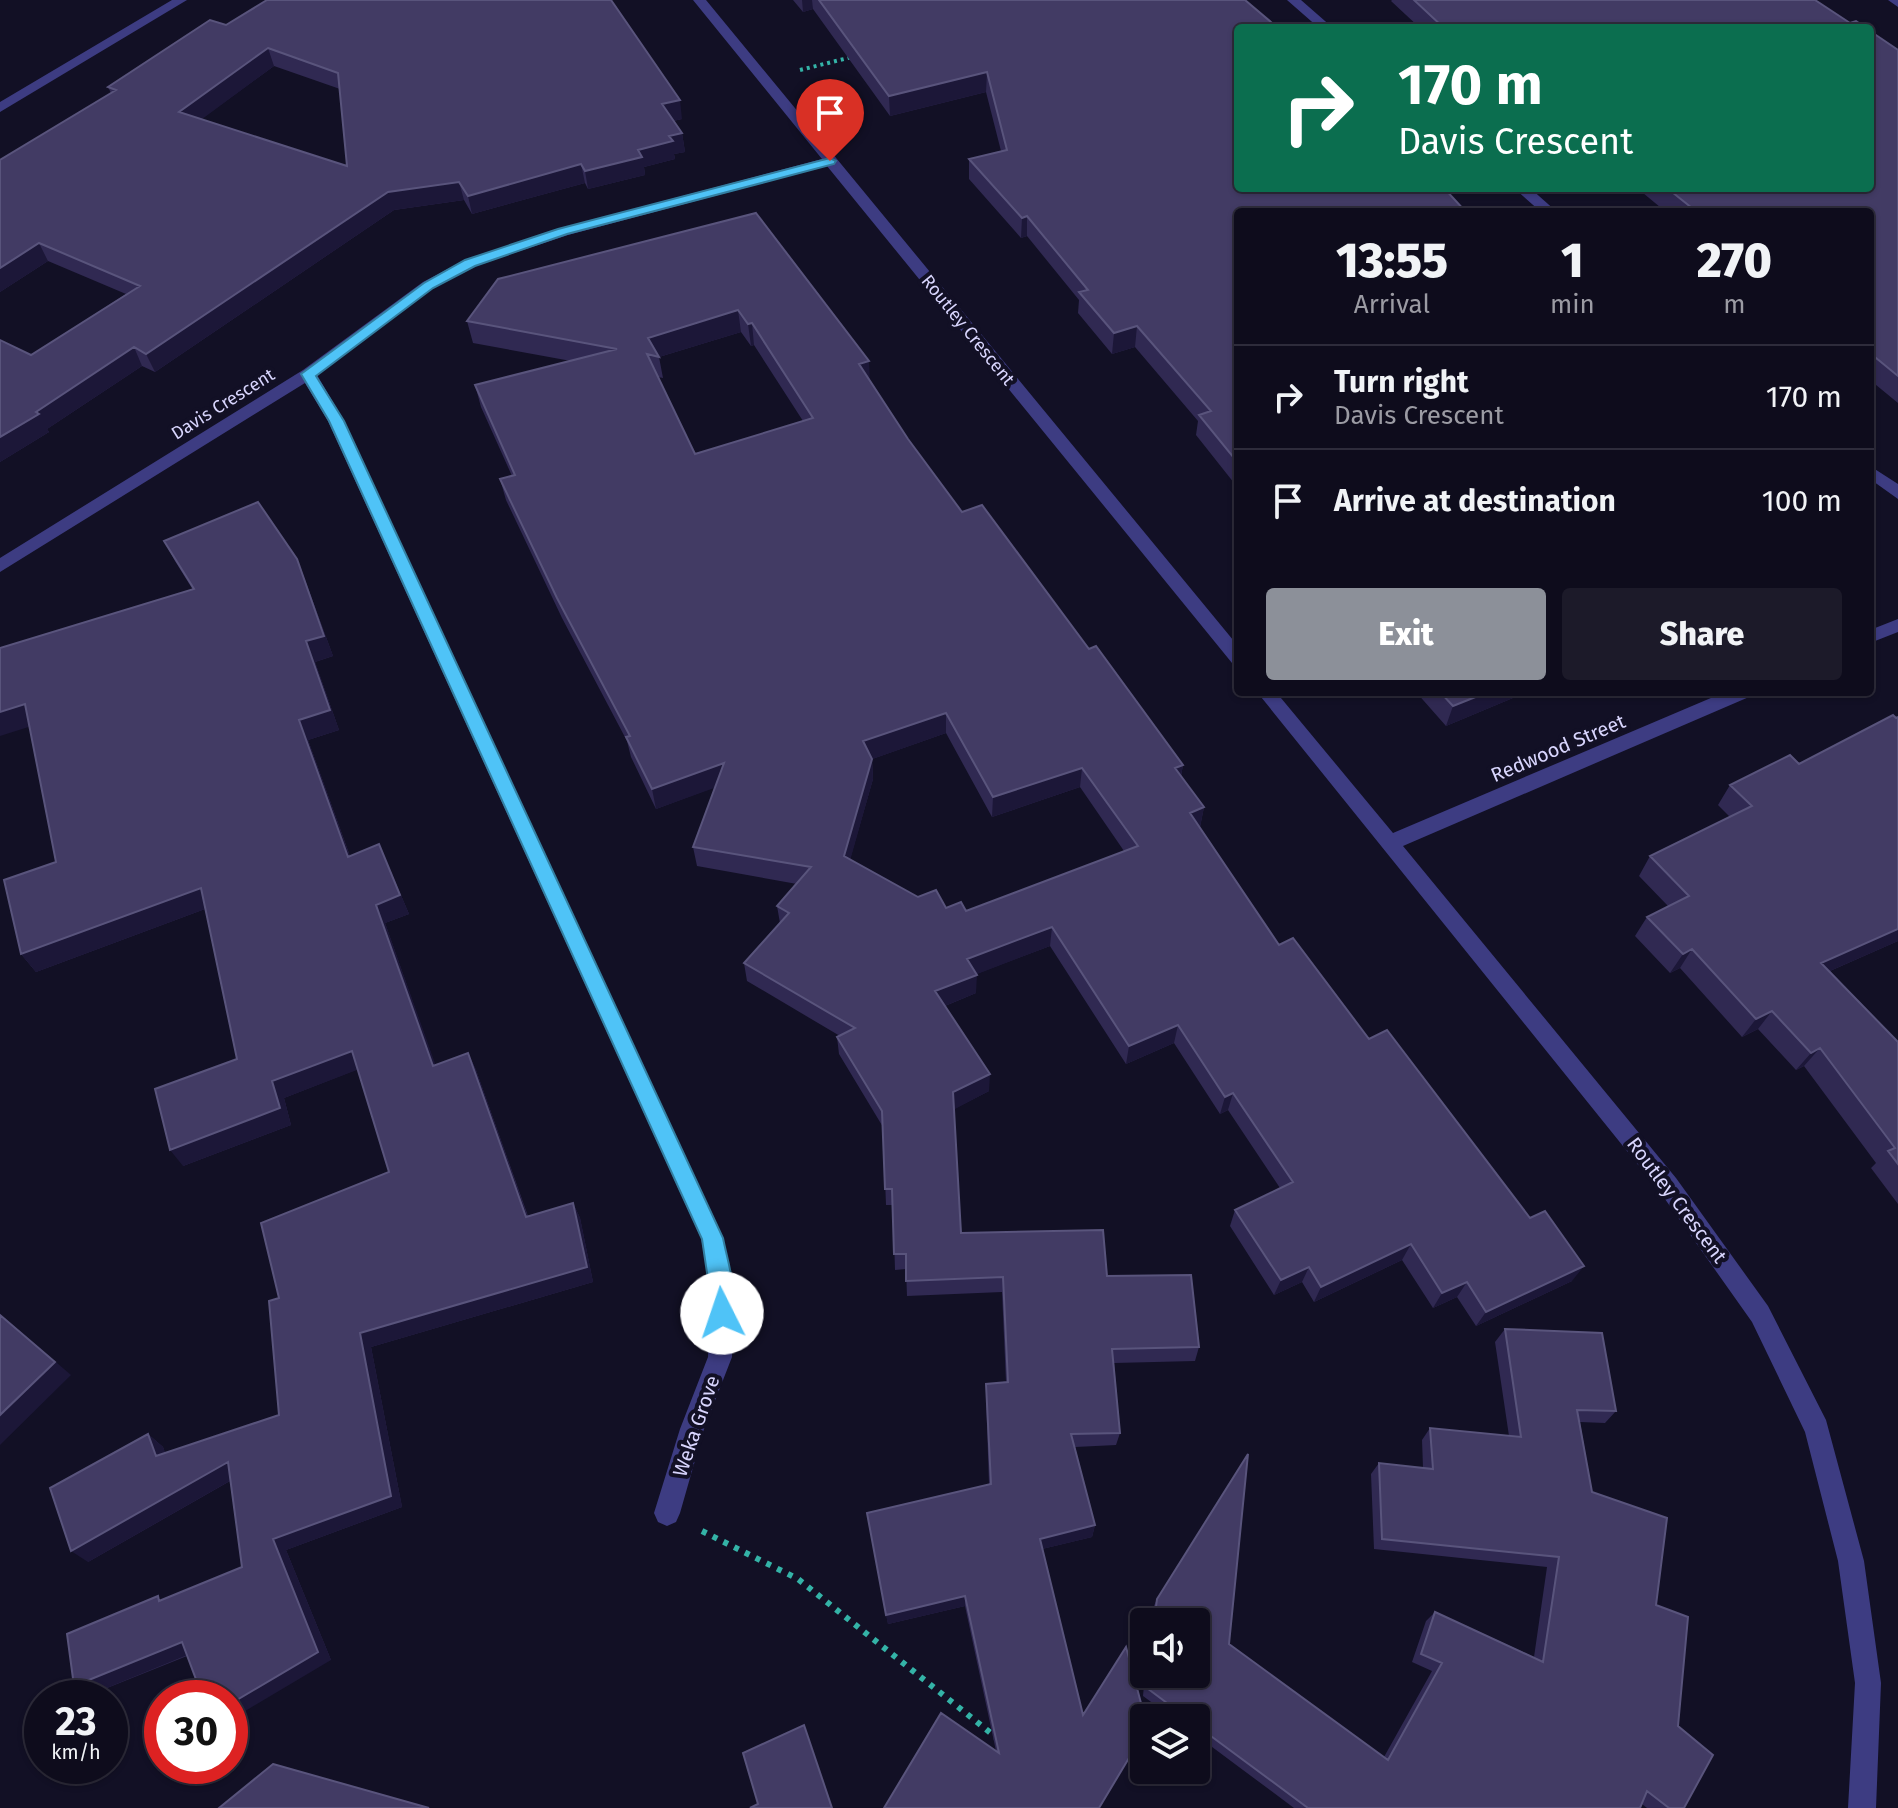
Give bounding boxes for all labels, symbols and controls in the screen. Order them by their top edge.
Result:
text: 170 m [1398,52,1543,119]
icon: right [1266,56,1370,160]
pin [796,79,864,161]
icon: arrive [808,91,852,135]
text: Davis Crescent [1398,120,1633,164]
text: 13:55 [1336,232,1448,290]
text: 1 [1561,232,1584,290]
text: 270 [1697,232,1772,290]
street label: Routley Crescent [917,270,1020,390]
text: Arrival [1354,289,1430,320]
text: min [1550,289,1595,320]
text: m [1723,289,1746,320]
street label: Davis Crescent [167,363,279,444]
text: Turn right [1334,364,1469,400]
icon: right [1266,375,1310,419]
text: 170 m [1766,379,1842,415]
text: Davis Crescent [1334,400,1504,431]
icon: arrive [1266,479,1310,523]
text: Arrive at destination [1334,483,1616,519]
text: 100 m [1762,483,1842,519]
button: Exit [1266,588,1546,680]
button: Share [1562,588,1842,680]
street label: Redwood Street [1487,709,1630,787]
street label: Routley Crescent [1622,1132,1733,1268]
position arrow [680,1271,764,1355]
street label: Weka Grove [668,1372,724,1480]
map controls [1130,1608,1210,1784]
button: sound [1130,1608,1210,1688]
speed limit sign: 30 [144,1680,248,1784]
text: 23 [55,1698,97,1746]
button: layers [1130,1704,1210,1784]
text: km/h [51,1740,101,1764]

